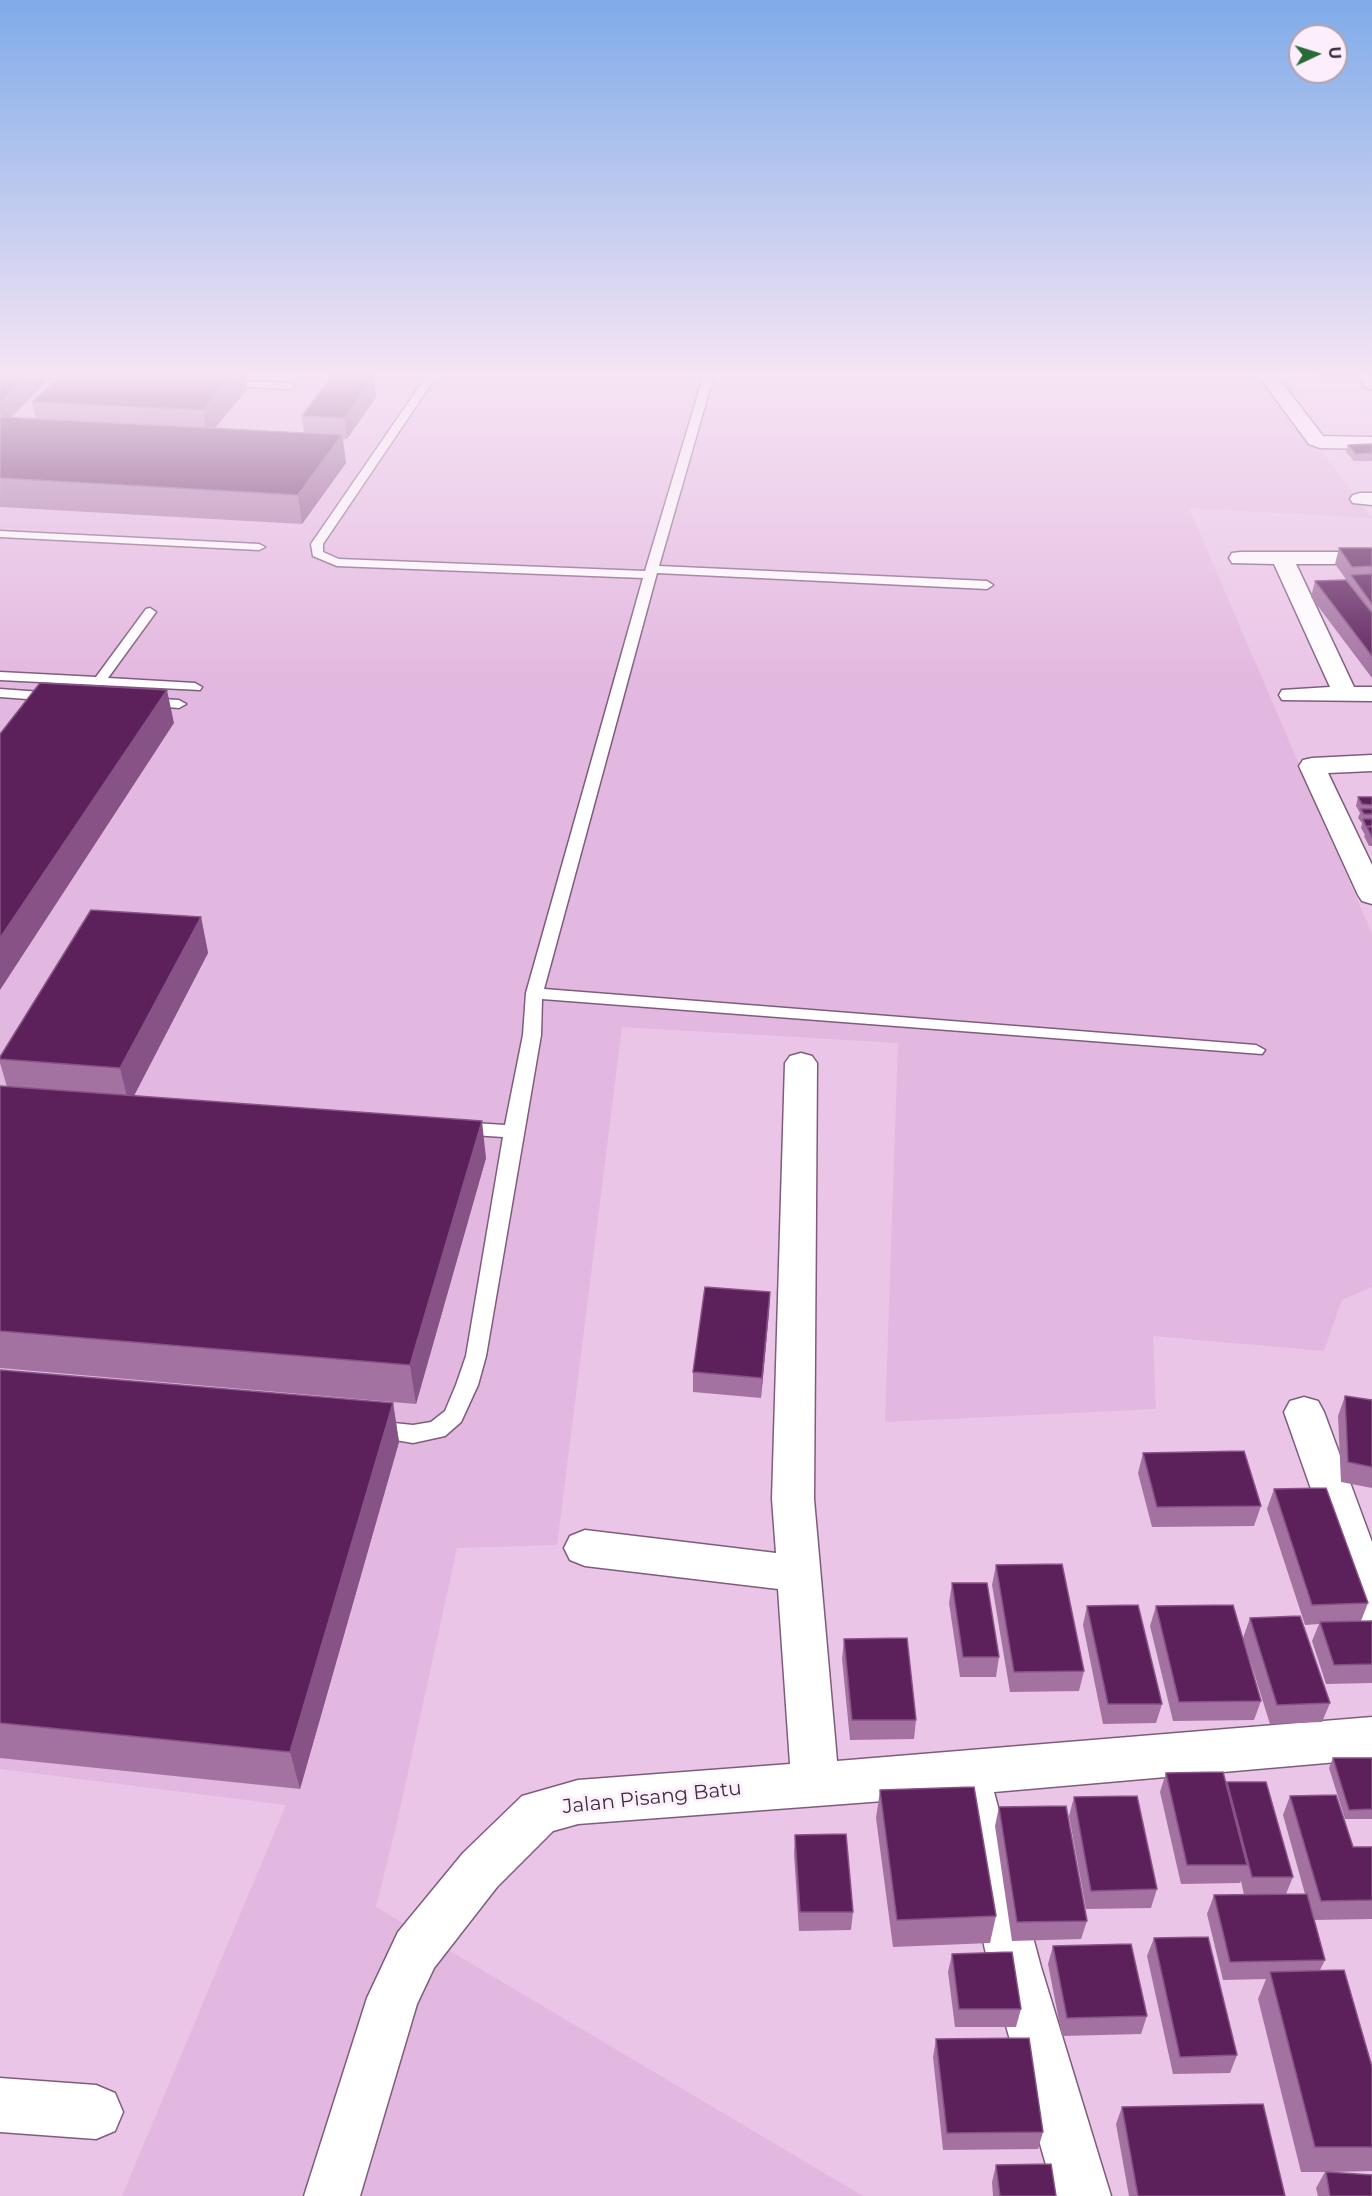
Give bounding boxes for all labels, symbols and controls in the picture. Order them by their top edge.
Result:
north arrow [1288,24,1348,84]
text: U [1325,46,1344,60]
street label: Jalan Pisang Batu [561,1777,743,1819]

